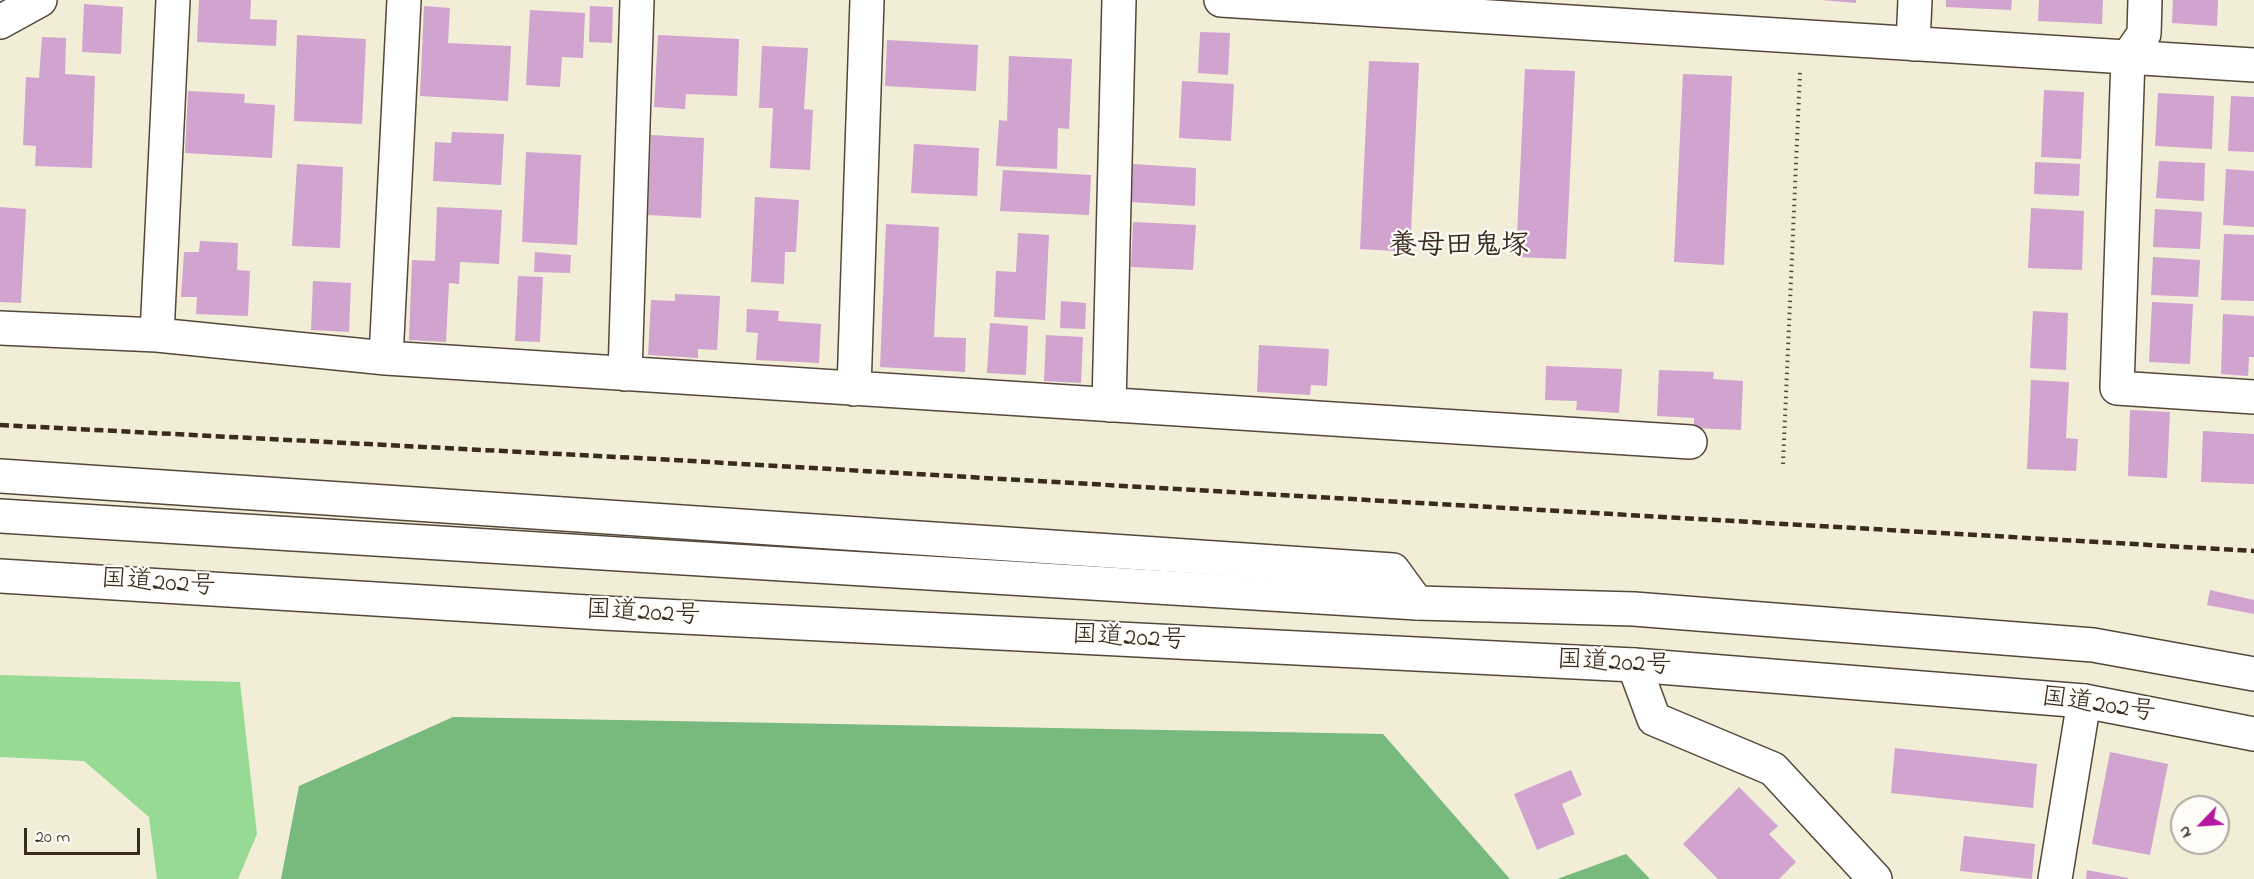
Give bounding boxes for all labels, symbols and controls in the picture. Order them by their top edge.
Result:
district label: 養母田鬼塚 [1389,231,1529,265]
street label: 国道202号 [100,565,216,605]
street label: 国道202号 [585,596,701,634]
street label: 国道202号 [1071,621,1187,659]
street label: 国道202号 [1556,646,1672,684]
street label: 国道202号 [2039,684,2157,730]
north arrow [2170,795,2230,855]
scale bar [27,816,142,854]
text: N [2172,822,2199,842]
text: 20 m [35,825,70,851]

